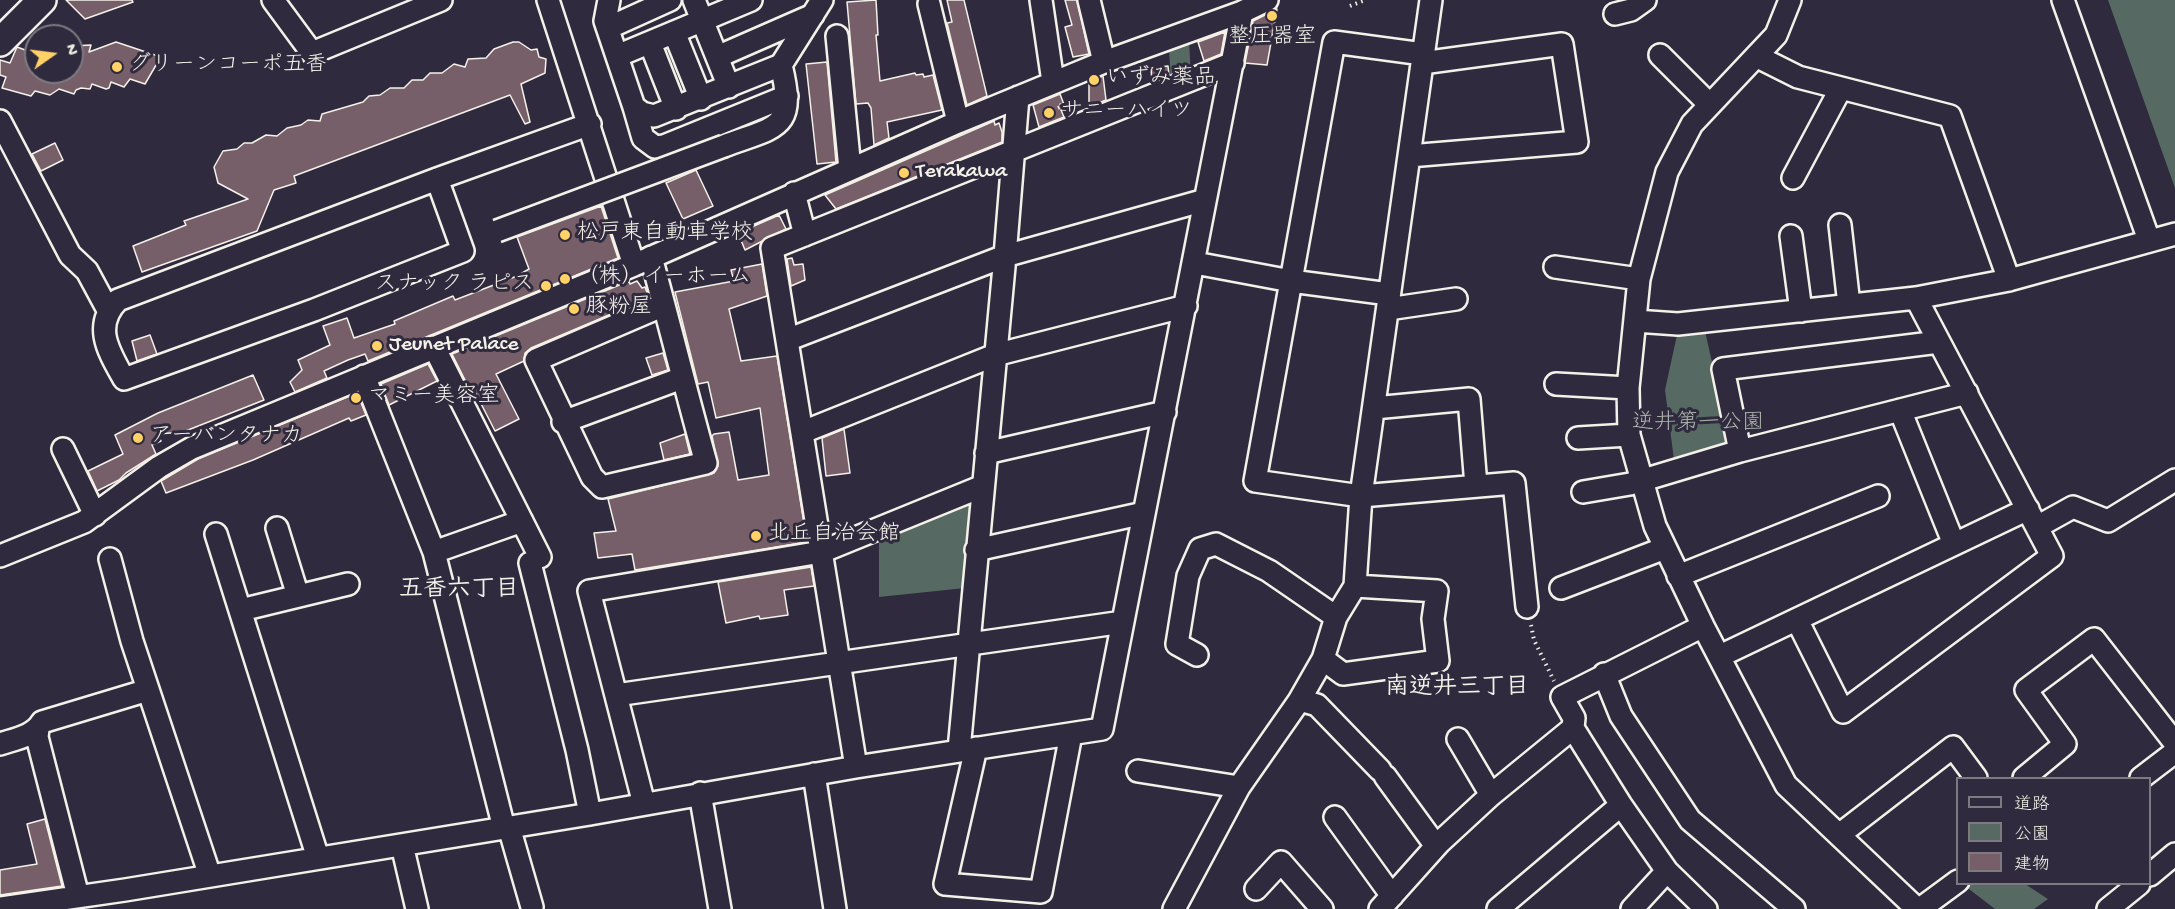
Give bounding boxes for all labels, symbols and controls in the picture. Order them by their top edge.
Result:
marker: 整圧器室 [1265,9,1279,23]
north arrow [24,24,84,84]
place label: 整圧器室 [1228,26,1316,52]
text: N [60,43,80,57]
place label: グリーンコーポ五香 [129,54,327,80]
marker: グリーンコーポ五香 [110,60,124,74]
place label: いずみ薬品 [1106,67,1216,93]
marker: いずみ薬品 [1087,73,1101,87]
place label: サニーハイツ [1061,100,1193,126]
marker: サニーハイツ [1042,106,1056,120]
place label: Terakawa [916,160,1007,186]
marker: Terakawa [897,166,911,180]
place label: 松戸東自動車学校 [577,222,753,248]
marker: 松戸東自動車学校 [558,228,572,242]
place label: （株）イーホーム [577,266,751,292]
marker: （株）イーホーム [558,272,572,286]
place label: スナック ラピス [375,273,534,299]
marker: スナック ラピス [539,279,553,293]
place label: 豚粉屋 [586,296,652,322]
marker: 豚粉屋 [567,302,581,316]
place label: Jeunet Palace [389,333,519,359]
marker: Jeunet Palace [370,339,384,353]
place label: マミー美容室 [368,385,500,411]
marker: マミー美容室 [349,391,363,405]
park label: 逆井第一公園 [1632,412,1764,438]
place label: アーバンタナカ [150,425,303,451]
marker: アーバンタナカ [131,431,145,445]
place label: 北丘自治会館 [768,523,900,549]
marker: 北丘自治会館 [749,529,763,543]
district label: 五香六丁目 [399,577,519,605]
district label: 南逆井三丁目 [1385,675,1529,703]
legend [1956,777,2151,885]
text: 道路 [2014,795,2050,816]
text: 公園 [2014,825,2050,846]
text: 建物 [2014,855,2050,876]

